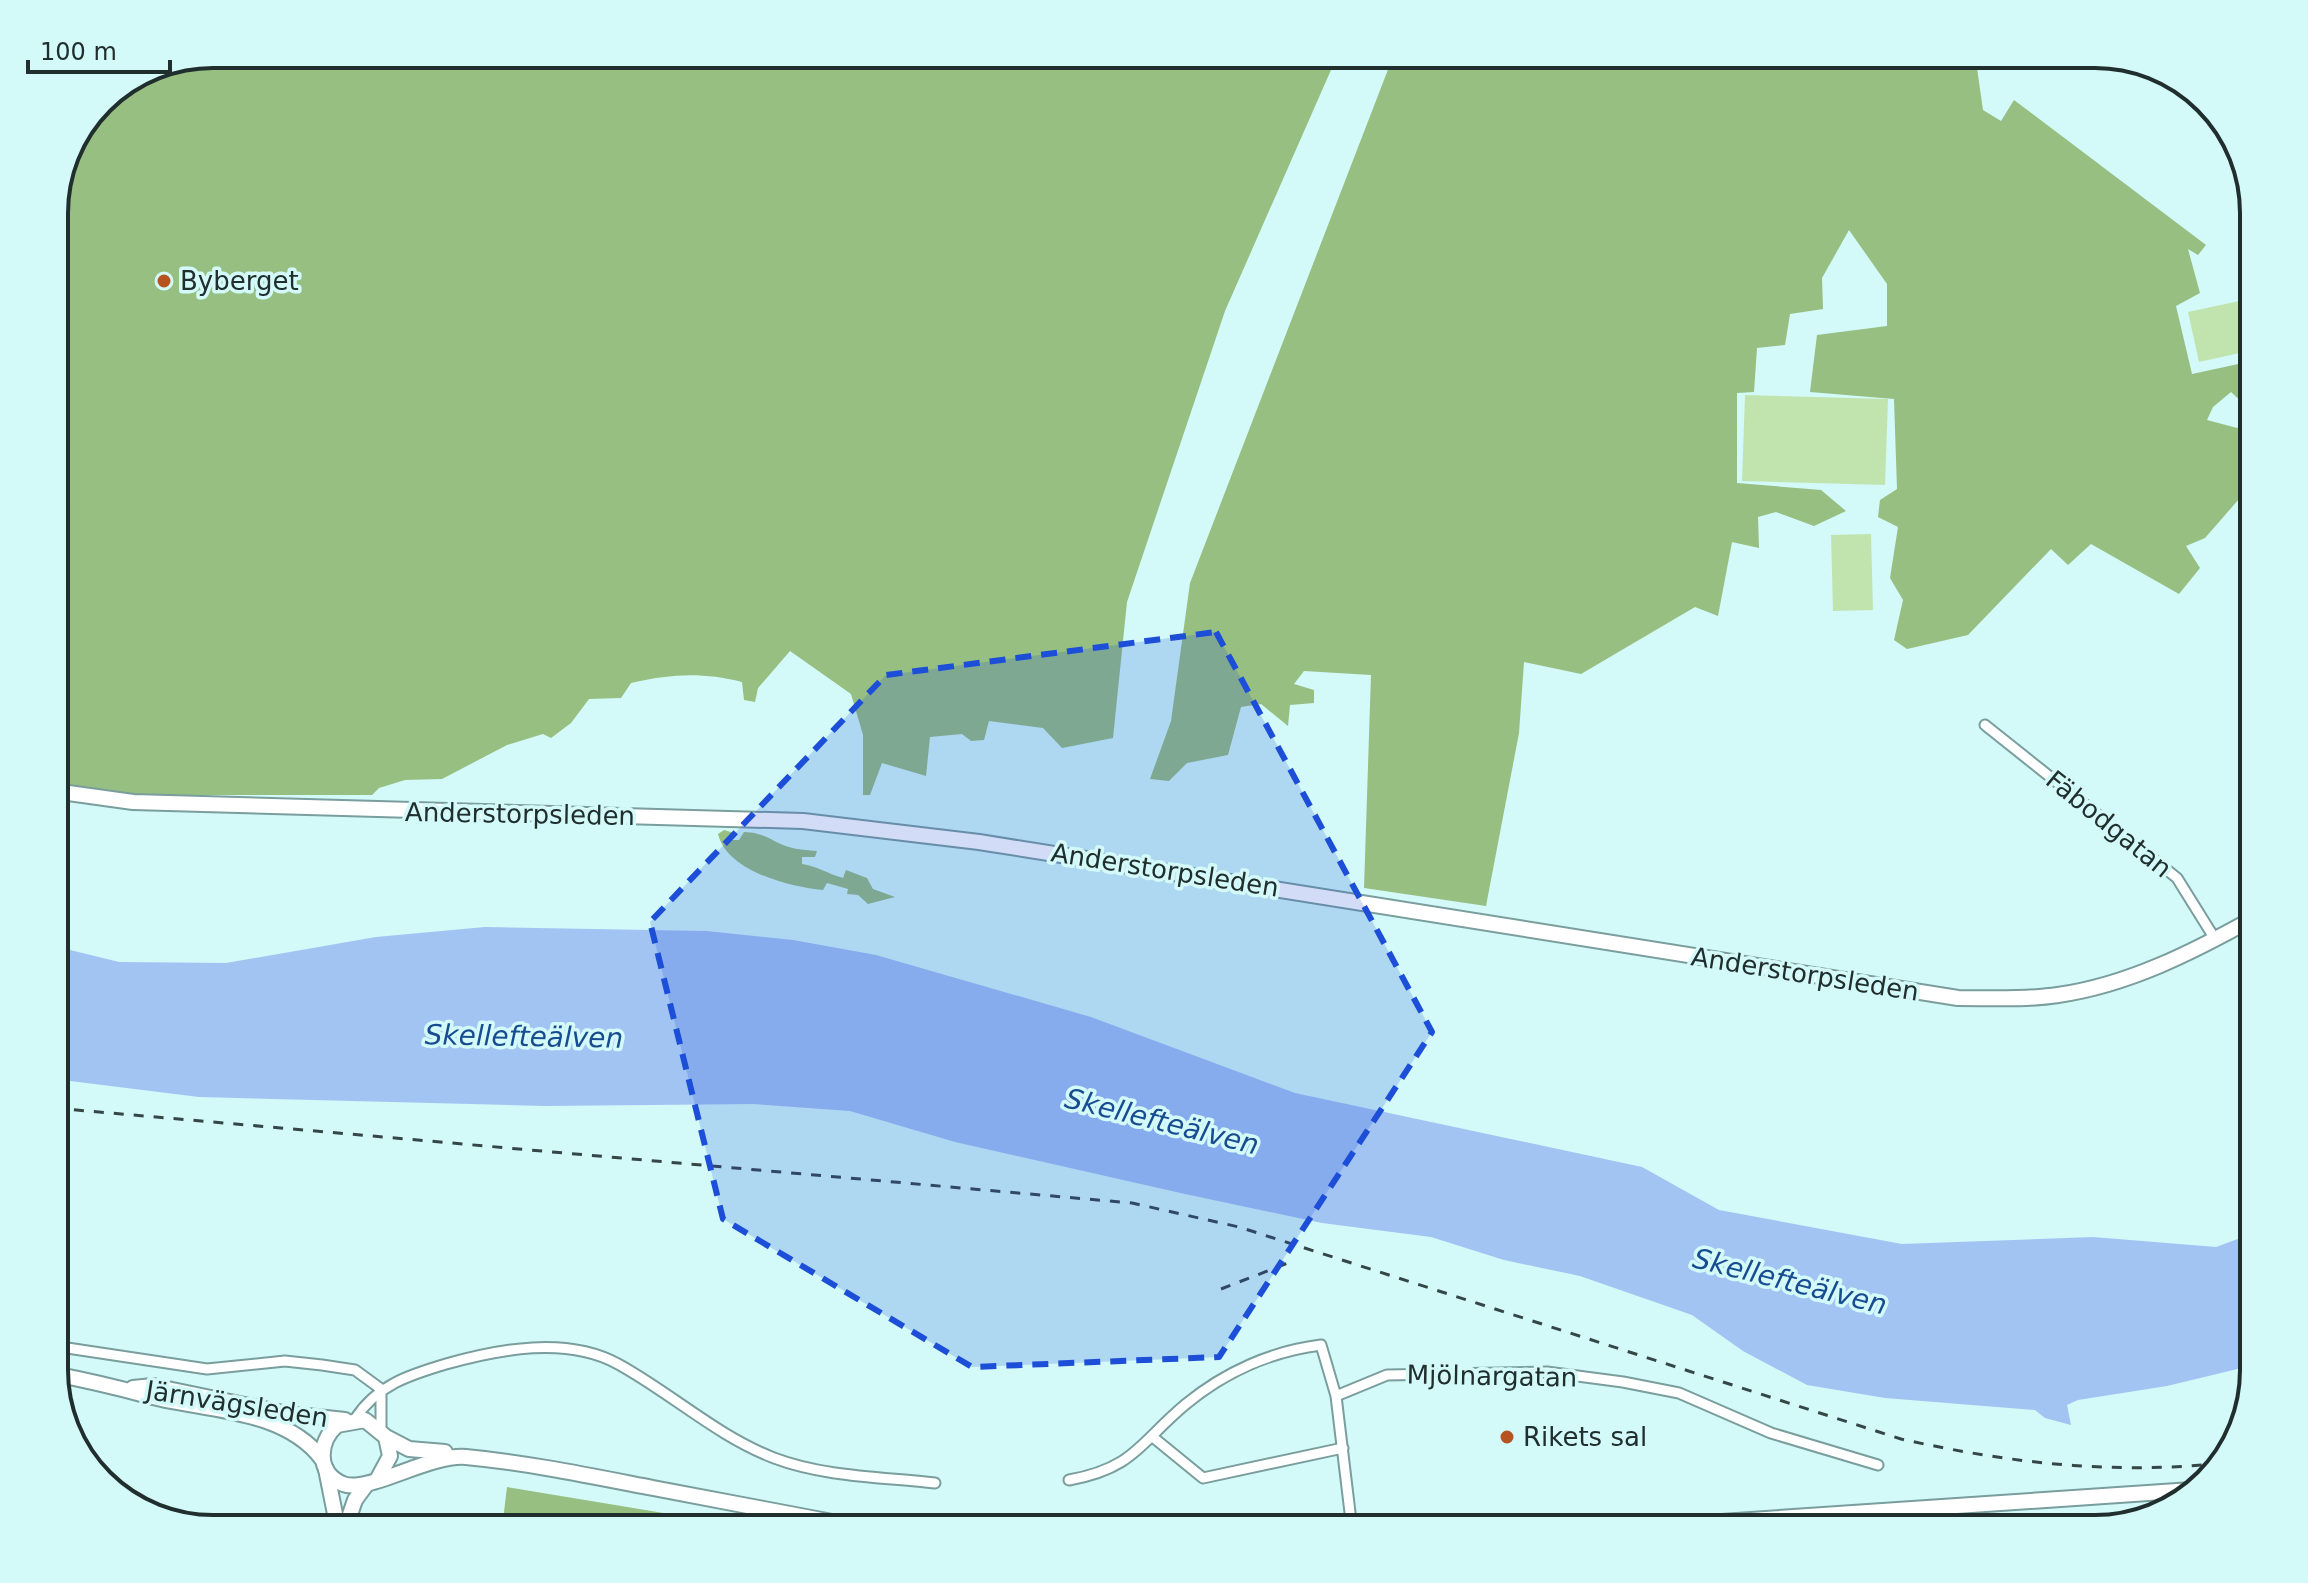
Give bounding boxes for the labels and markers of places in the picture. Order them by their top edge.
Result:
place label: Byberget [180,266,299,296]
marker: Byberget [155,272,173,290]
place label: Rikets sal [1523,1422,1647,1452]
marker: Rikets sal [1498,1428,1516,1446]

